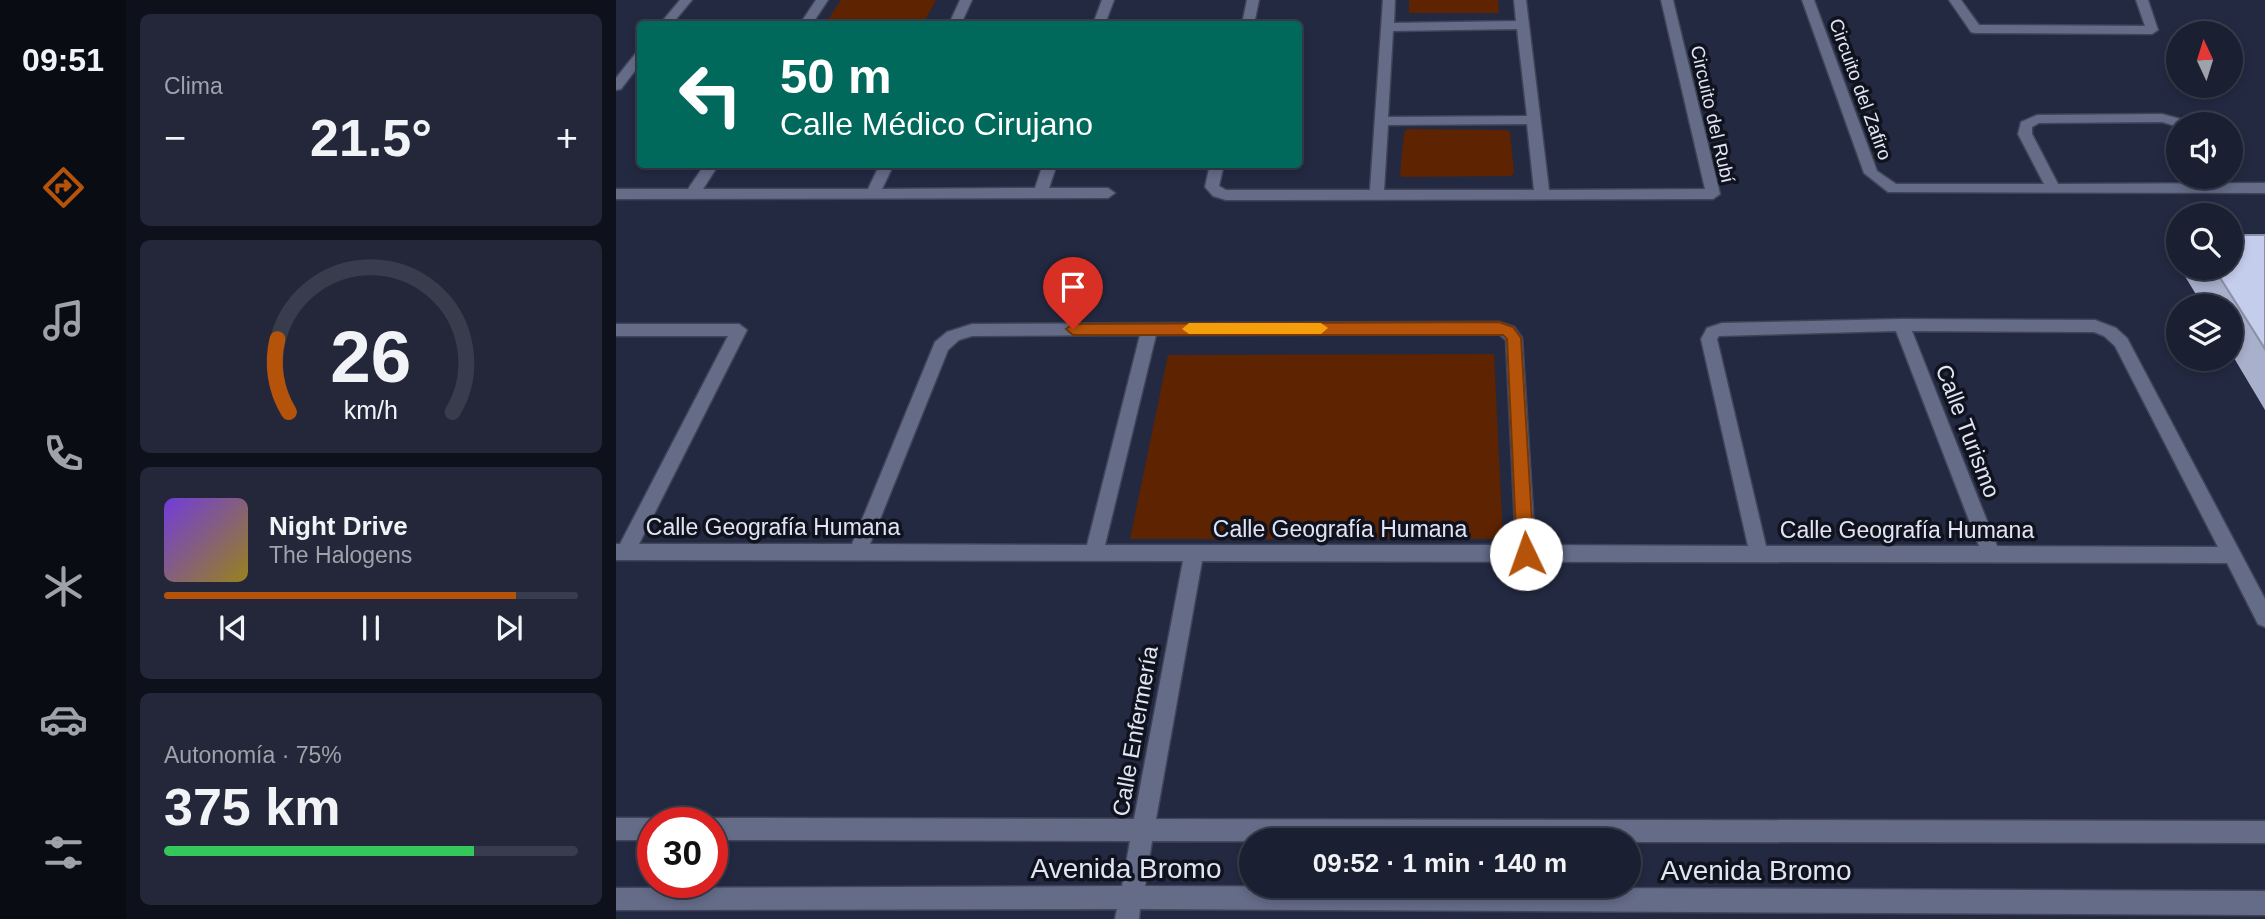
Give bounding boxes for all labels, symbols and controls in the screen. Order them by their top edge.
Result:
street label: Circuito del Zafiro [1825,16,1896,163]
north arrow [2166,21,2244,98]
map controls [2166,21,2243,371]
text: 09:51 [22,42,104,78]
street label: Circuito del Rubí [1686,43,1739,186]
icon: left [665,49,756,140]
text: 50 m [780,49,892,103]
text: Clima [164,73,223,99]
text: Calle Médico Cirujano [780,106,1093,142]
text: 21.5° [310,109,432,167]
button: sound [2166,112,2243,189]
text: − [164,117,186,159]
text: + [556,117,578,159]
icon: directions [39,163,88,212]
button: search [2166,203,2243,280]
pin [1043,257,1103,329]
icon: arrive [1054,268,1092,306]
button: layers [2166,294,2243,371]
icon: music [39,296,88,345]
text: 26 [331,317,411,398]
street label: Calle Turismo [1931,361,2005,501]
text: km/h [344,396,398,424]
icon: phone [39,429,88,478]
text: Night Drive [269,511,408,541]
street label: Calle Geografía Humana [646,514,900,540]
street label: Calle Geografía Humana [1213,516,1467,542]
position arrow [1489,517,1563,591]
street label: Calle Geografía Humana [1780,517,2034,543]
text: The Halogens [269,542,412,568]
icon: climate [39,562,88,611]
icon: previous [214,609,252,647]
icon: pause [352,609,390,647]
icon: next [490,609,528,647]
street label: Calle Enfermería [1107,644,1163,818]
icon: car [39,695,88,744]
text: Autonomía · 75% [164,742,342,768]
text: 375 km [164,778,340,836]
speed limit sign: 30 [637,807,728,898]
icon: filters [39,828,88,877]
text: 09:52 · 1 min · 140 m [1313,848,1567,878]
street label: Avenida Bromo [1031,853,1221,884]
street label: Avenida Bromo [1661,855,1851,886]

